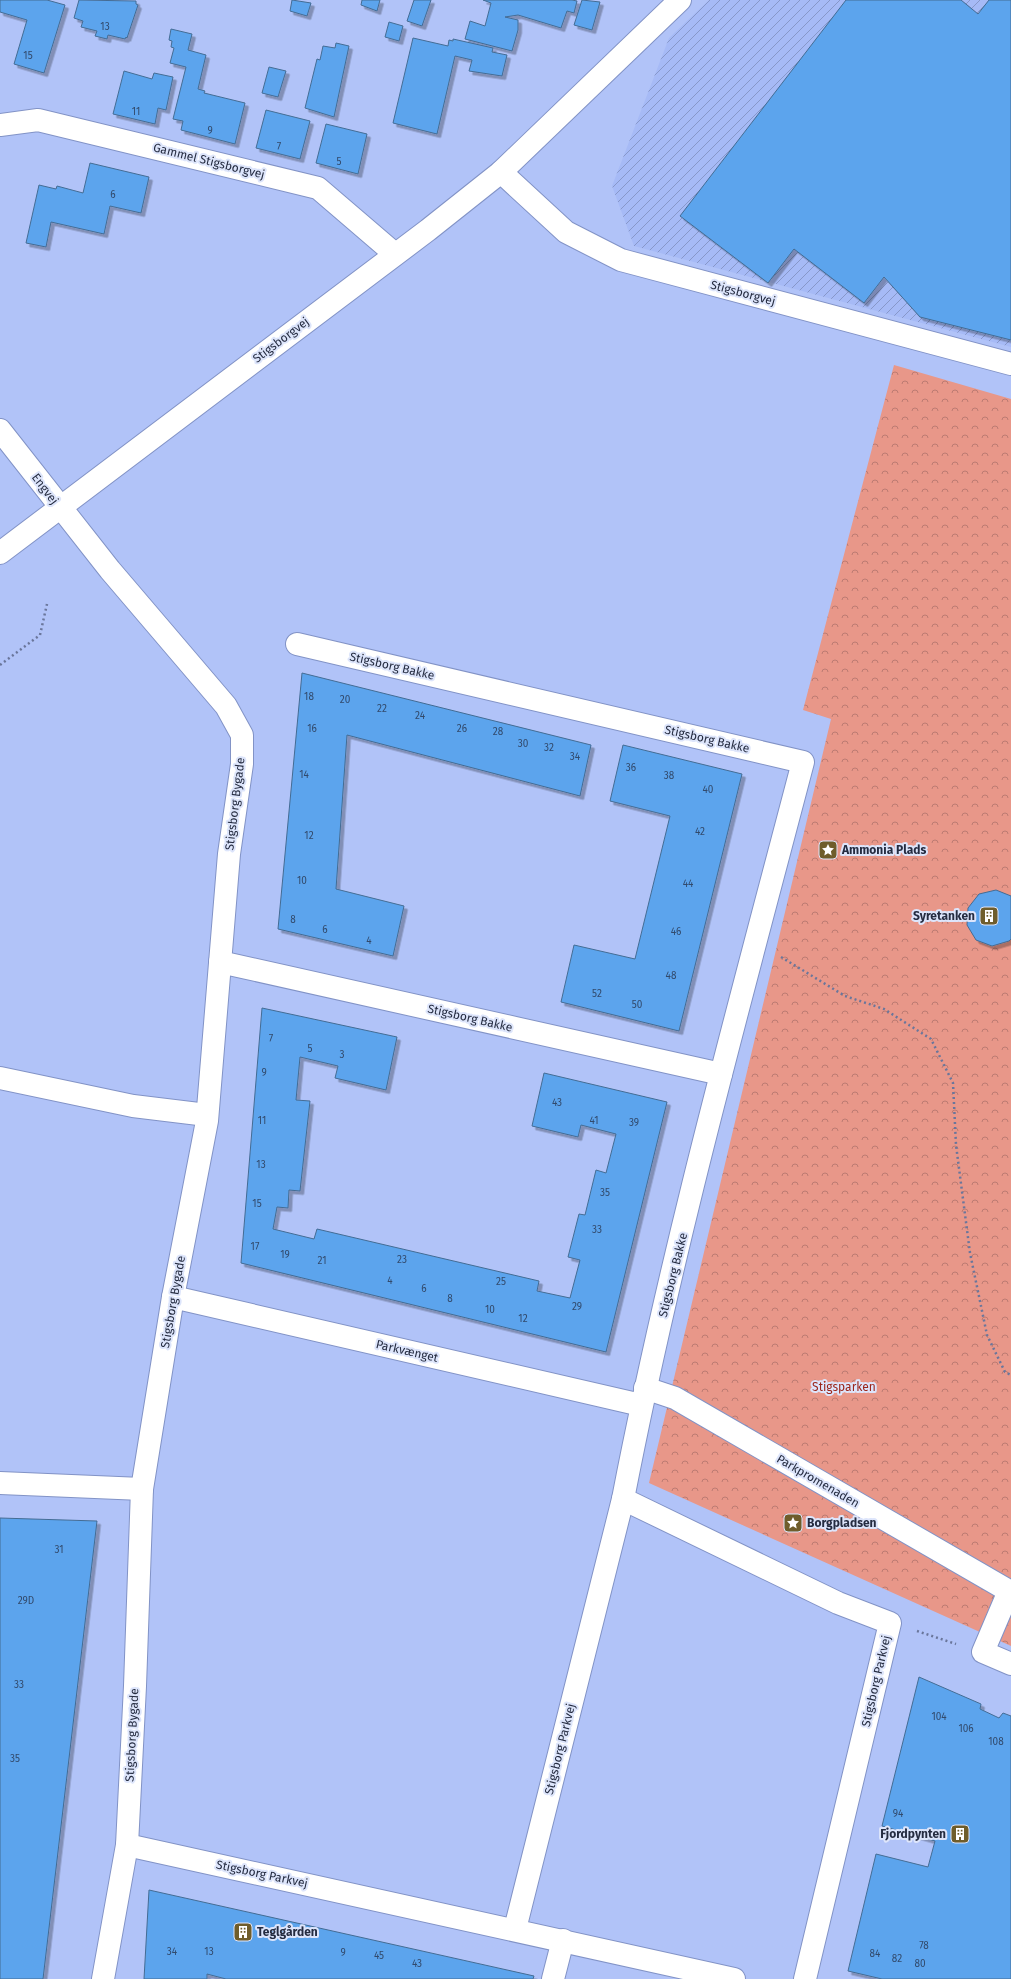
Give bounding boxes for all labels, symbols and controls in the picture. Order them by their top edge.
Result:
house number: 13 [100,21,110,33]
house number: 15 [23,50,33,62]
house number: 11 [132,106,140,118]
house number: 9 [207,125,213,137]
street label: Gammel Stigsborgvej [152,140,266,182]
house number: 7 [277,141,282,153]
house number: 5 [336,156,342,168]
house number: 6 [110,189,116,201]
street label: Stigsborgvej [709,278,777,308]
street label: Stigsborgvej [250,314,312,366]
street label: Engvej [29,471,61,507]
street label: Stigsborg Bakke [348,649,436,683]
house number: 18 [304,691,314,703]
house number: 20 [340,694,351,706]
house number: 22 [377,703,387,715]
house number: 24 [415,710,426,722]
street label: Stigsborg Bakke [663,722,751,756]
house number: 16 [307,723,317,735]
house number: 26 [457,723,467,735]
house number: 28 [493,726,504,738]
house number: 30 [518,738,529,750]
house number: 32 [544,742,554,754]
house number: 34 [570,751,581,763]
street label: Stigsborg Bygade [222,757,248,851]
house number: 36 [626,762,636,774]
house number: 14 [299,769,310,781]
house number: 38 [664,770,675,782]
house number: 40 [703,784,714,796]
house number: 42 [695,826,705,838]
house number: 12 [304,830,314,842]
place icon: Ammonia Plads [817,839,839,861]
place label: Ammonia Plads [841,843,926,857]
house number: 10 [297,875,307,887]
house number: 44 [683,878,694,890]
building icon: Syretanken [978,905,1000,927]
place label: Syretanken [913,909,975,923]
house number: 8 [290,914,296,926]
house number: 6 [322,924,328,936]
house number: 46 [671,926,681,938]
house number: 4 [366,935,372,947]
house number: 48 [666,970,677,982]
house number: 52 [592,988,602,1000]
house number: 50 [632,999,643,1011]
street label: Stigsborg Bakke [426,1001,514,1035]
house number: 7 [269,1033,274,1045]
house number: 5 [307,1043,313,1055]
house number: 3 [340,1049,345,1061]
house number: 9 [261,1067,267,1079]
house number: 43 [552,1097,562,1109]
house number: 11 [258,1115,266,1127]
house number: 41 [589,1115,599,1127]
house number: 39 [629,1117,639,1129]
house number: 13 [256,1159,266,1171]
house number: 35 [600,1187,610,1199]
house number: 15 [252,1198,262,1210]
house number: 33 [592,1224,602,1236]
street label: Stigsborg Bakke [656,1231,690,1319]
house number: 17 [251,1241,260,1253]
house number: 19 [280,1249,290,1261]
house number: 23 [397,1254,407,1266]
street label: Stigsborg Bygade [158,1255,188,1349]
house number: 21 [317,1255,327,1267]
house number: 4 [387,1275,393,1287]
house number: 25 [496,1276,506,1288]
house number: 6 [421,1283,427,1295]
house number: 8 [447,1293,453,1305]
house number: 29 [572,1301,582,1313]
house number: 10 [485,1304,495,1316]
house number: 12 [518,1313,528,1325]
street label: Parkvænget [375,1337,440,1365]
park label: Stigsparken [812,1380,876,1394]
street label: Parkpromenaden [774,1452,862,1510]
place icon: Borgpladsen [782,1512,804,1534]
place label: Borgpladsen [807,1516,877,1530]
house number: 31 [54,1544,64,1556]
house number: 29D [18,1595,34,1607]
street label: Stigsborg Parkvej [859,1634,893,1728]
house number: 33 [14,1679,24,1691]
street label: Stigsborg Bygade [123,1688,141,1782]
street label: Stigsborg Parkvej [542,1702,578,1796]
house number: 104 [931,1711,947,1723]
house number: 106 [958,1723,974,1735]
house number: 108 [988,1736,1004,1748]
house number: 35 [10,1753,20,1765]
house number: 94 [893,1808,904,1820]
building icon: Fjordpynten [949,1823,971,1845]
place label: Fjordpynten [880,1827,946,1841]
street label: Stigsborg Parkvej [215,1857,309,1891]
building icon: Teglgården [232,1921,254,1943]
place label: Teglgården [257,1925,318,1939]
house number: 78 [919,1940,929,1952]
house number: 34 [167,1946,178,1958]
house number: 13 [204,1946,214,1958]
house number: 9 [340,1947,346,1959]
house number: 84 [870,1948,881,1960]
house number: 45 [374,1950,384,1962]
house number: 82 [892,1953,902,1965]
house number: 43 [412,1958,422,1970]
house number: 80 [914,1958,926,1970]

